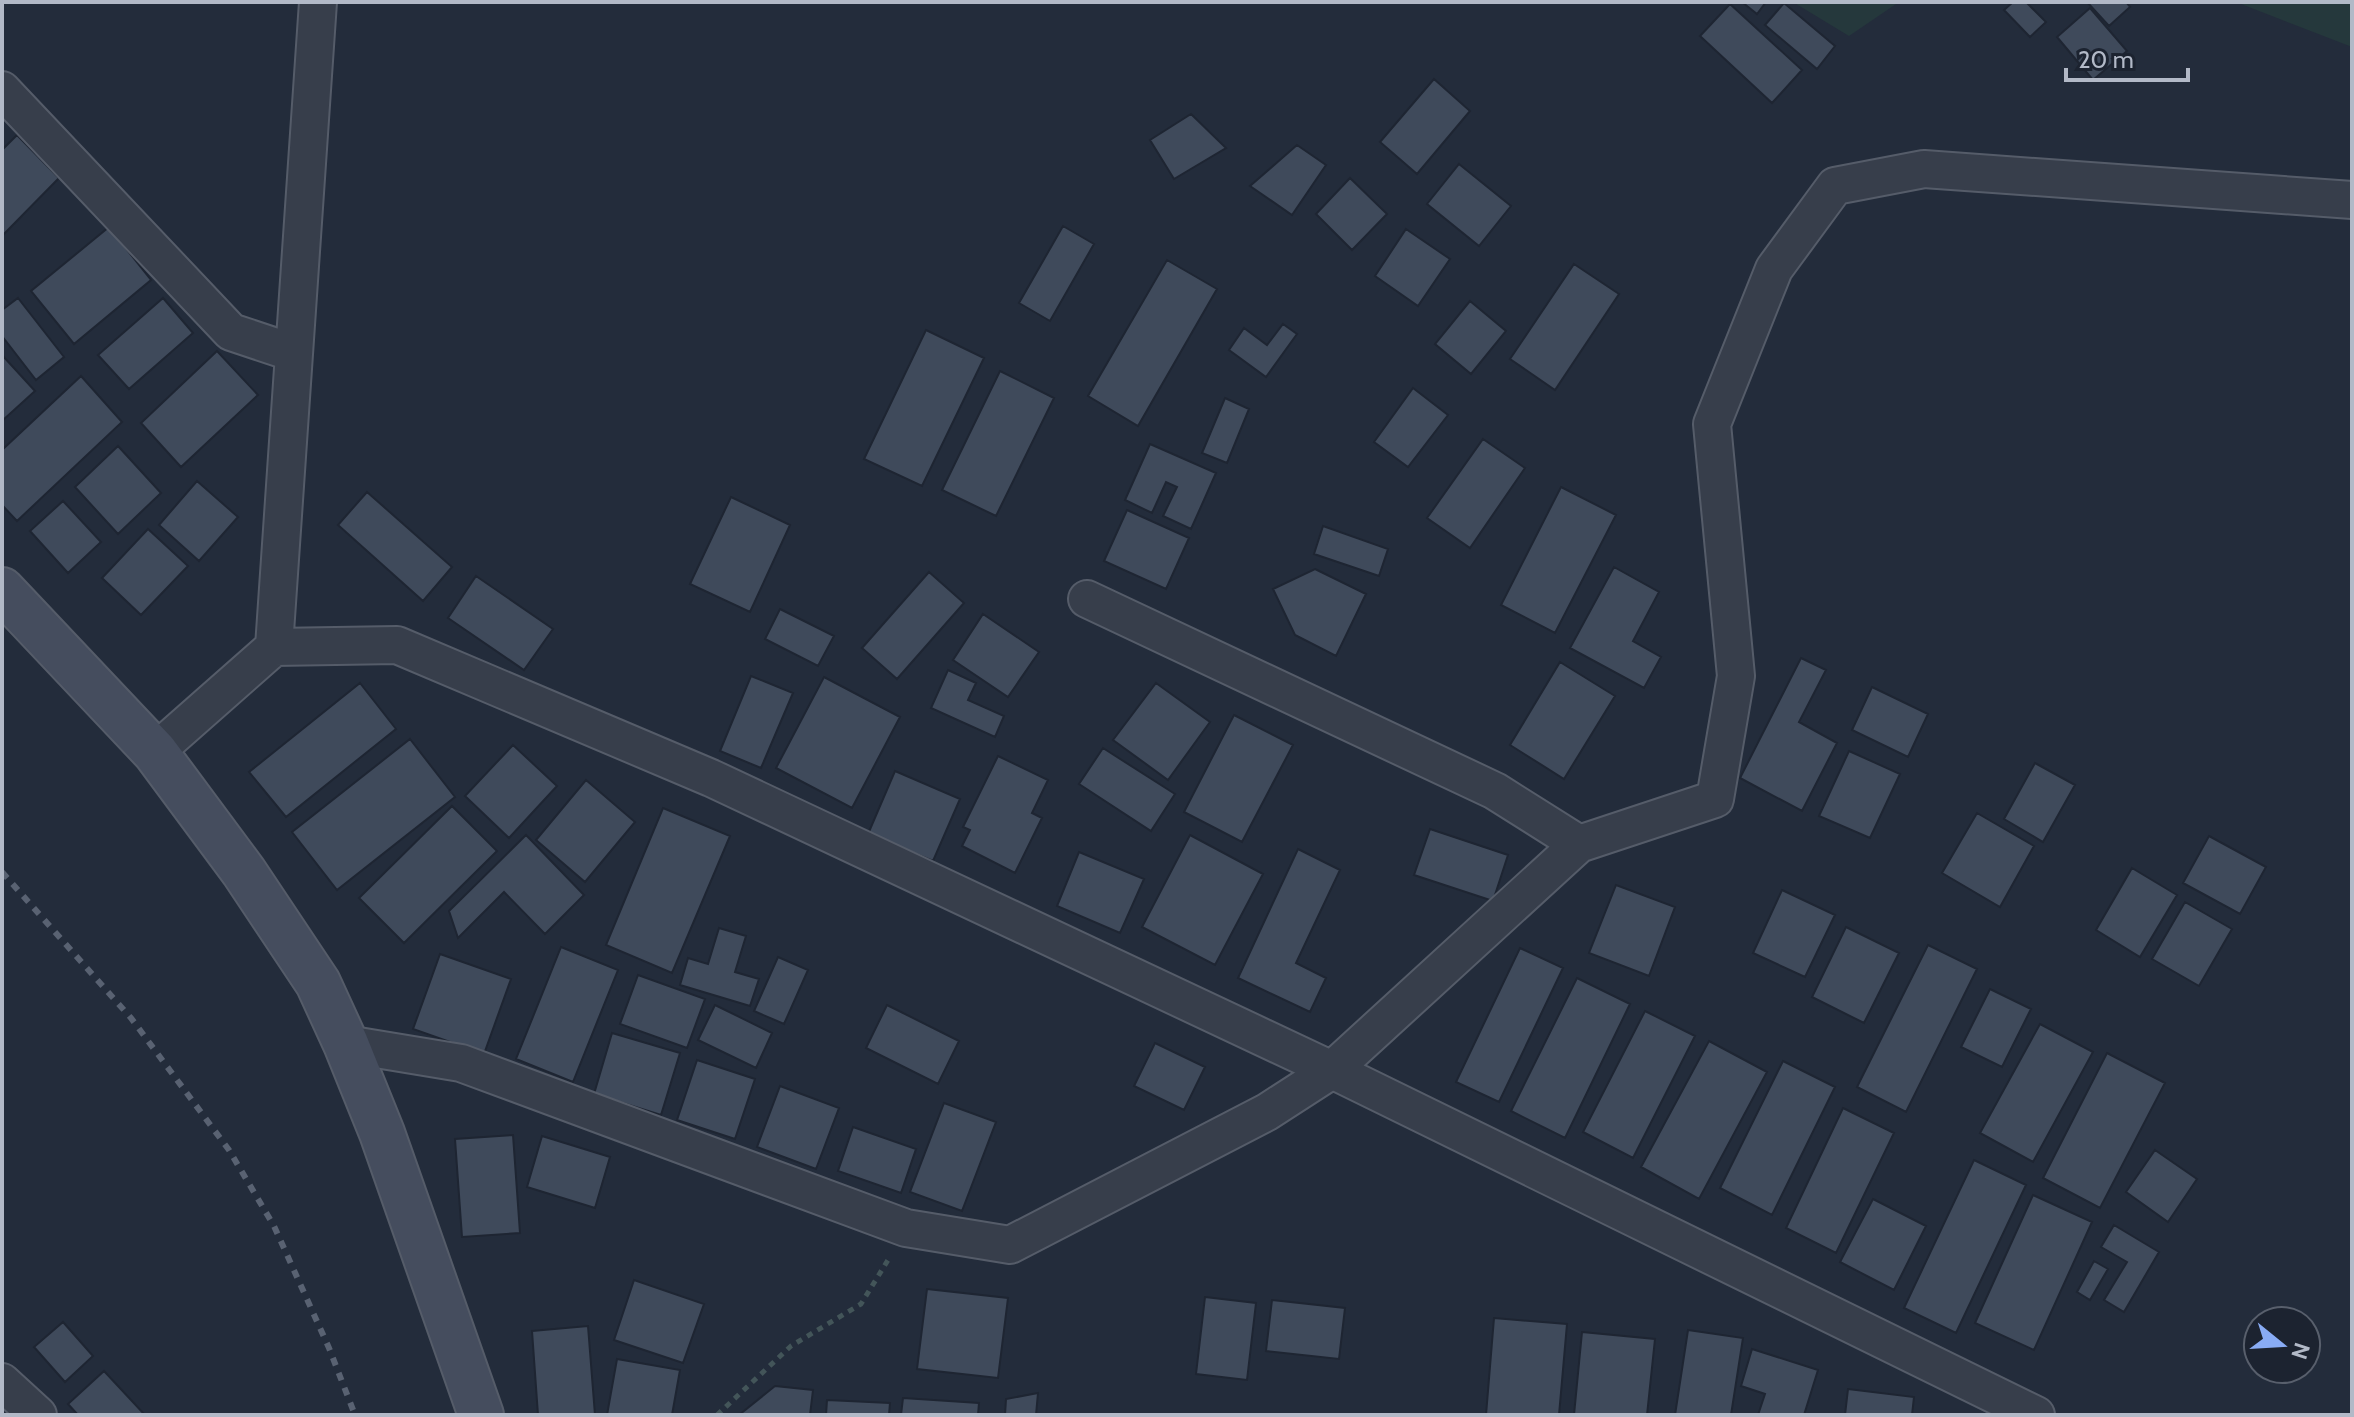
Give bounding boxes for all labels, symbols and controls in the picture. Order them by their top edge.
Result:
scale bar [2066,32,2188,82]
text: 20 m [2078,45,2134,74]
north arrow [2242,1305,2322,1385]
text: N [2285,1339,2316,1363]

